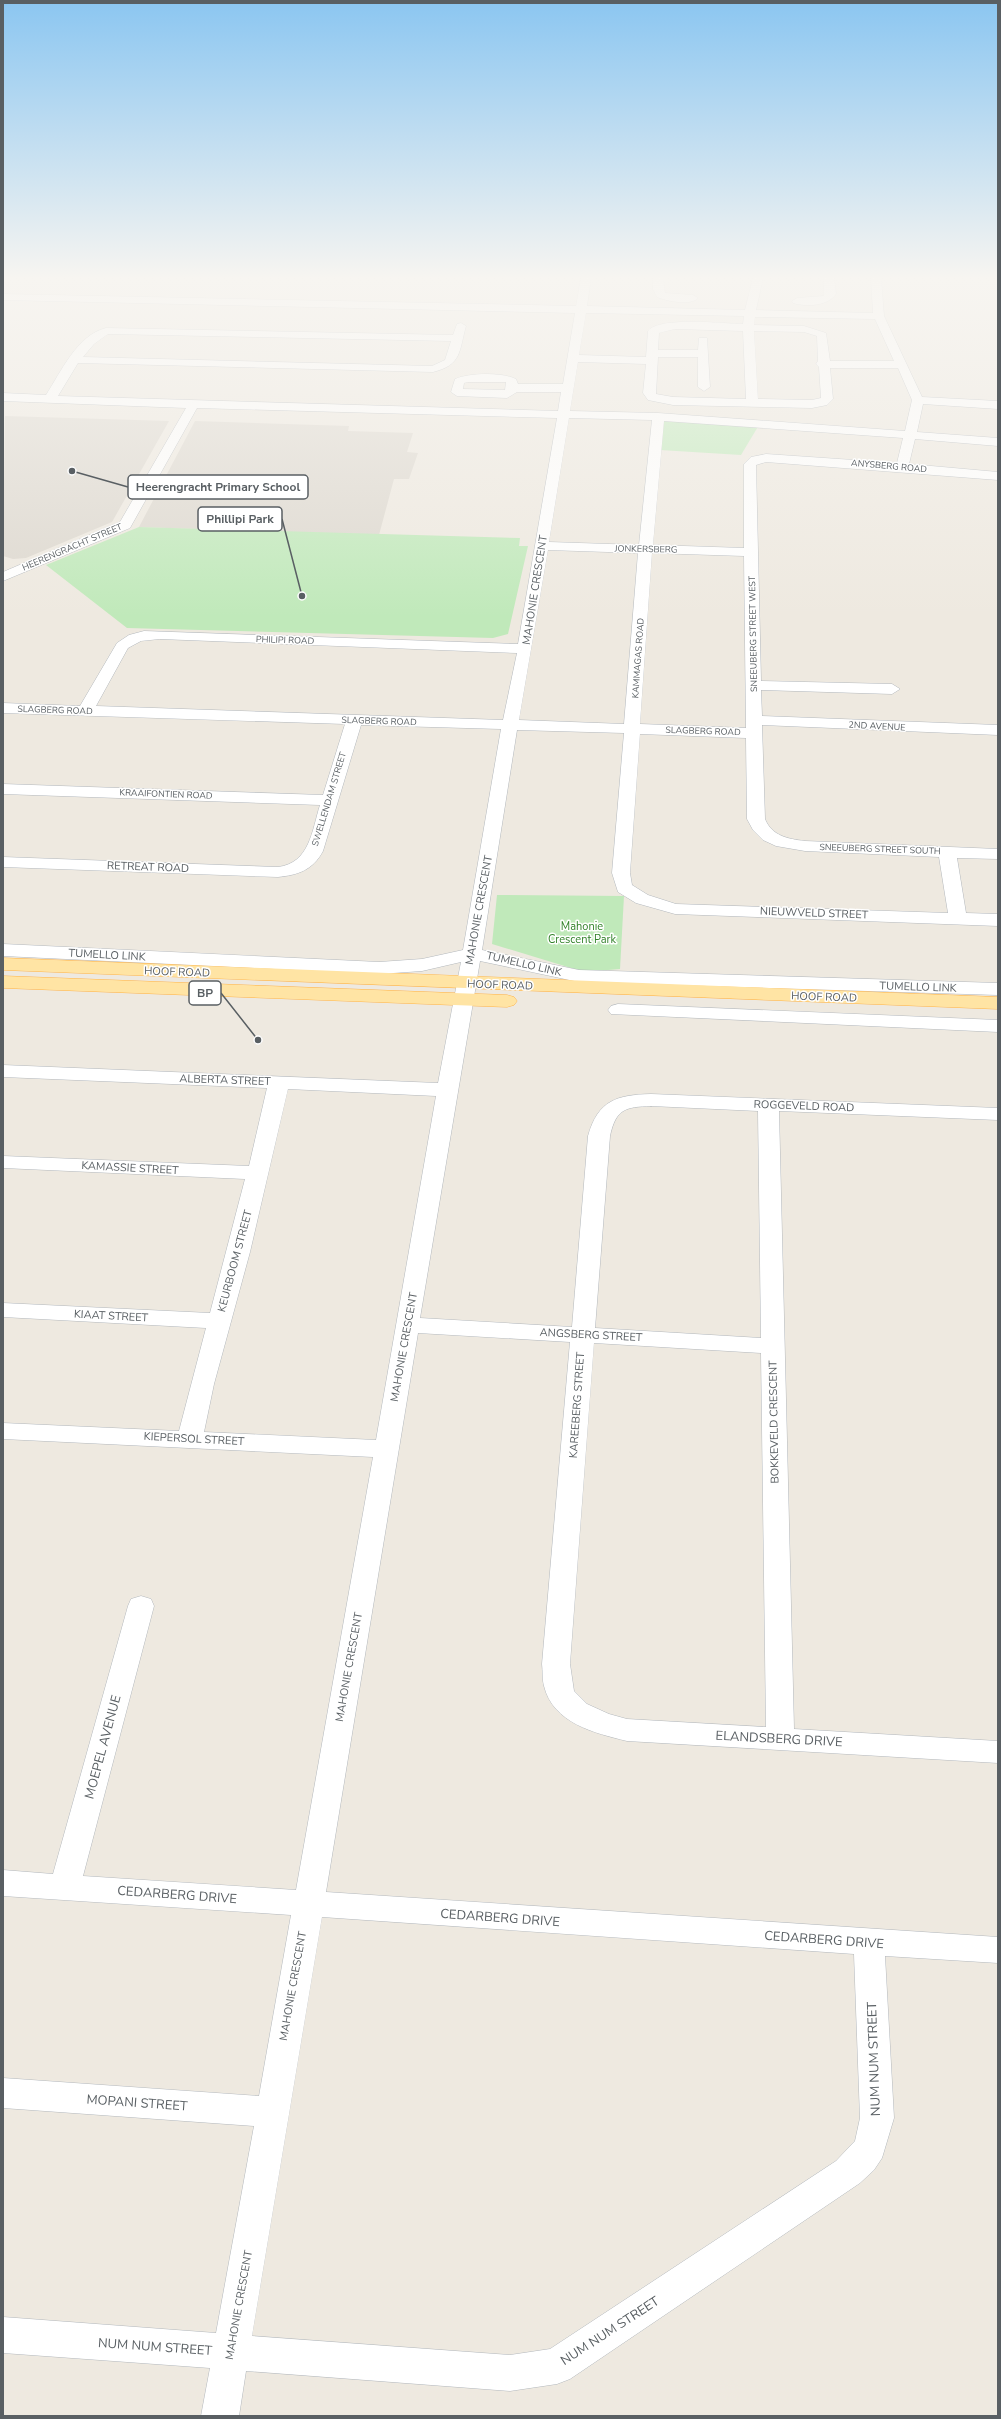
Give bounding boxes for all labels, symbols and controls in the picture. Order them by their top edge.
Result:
street label: ANYSBERG ROAD [851,457,928,475]
callout: Heerengracht Primary School [128,475,308,499]
text: Heerengracht Primary School [136,479,300,495]
callout: Phillipi Park [198,507,282,531]
text: Phillipi Park [206,511,274,527]
street label: HEERENGRACHT STREET [20,520,124,574]
street label: MAHONIE CRESCENT [519,534,551,646]
street label: JONKERSBERG [614,542,677,556]
street label: SNEEUBERG STREET WEST [746,575,760,692]
street label: KAMMAGAS ROAD [629,617,647,699]
street label: PHILIPI ROAD [256,633,315,647]
street label: SLAGBERG ROAD [17,703,93,717]
street label: SLAGBERG ROAD [341,714,417,728]
street label: 2ND AVENUE [848,719,906,733]
street label: SLAGBERG ROAD [665,724,741,738]
street label: SWELLENDAM STREET [309,750,349,848]
street label: KRAAIFONTIEN ROAD [119,786,213,802]
street label: SNEEUBERG STREET SOUTH [819,841,941,857]
street label: MAHONIE CRESCENT [462,854,496,966]
street label: RETREAT ROAD [107,858,189,876]
street label: NIEUWVELD STREET [760,904,869,922]
park label: Mahonie Crescent Park [548,919,617,947]
street label: TUMELLO LINK [68,945,147,965]
street label: TUMELLO LINK [485,948,564,980]
street label: HOOF ROAD [144,963,210,981]
street label: HOOF ROAD [467,976,533,994]
street label: TUMELLO LINK [879,978,958,996]
callout: BP [189,981,221,1005]
text: BP [197,985,213,1001]
street label: HOOF ROAD [791,988,857,1006]
street label: ALBERTA STREET [179,1071,271,1089]
street label: ROGGEVELD ROAD [753,1097,855,1115]
street label: KAMASSIE STREET [81,1158,179,1178]
street label: KEURBOOM STREET [214,1208,256,1314]
street label: MAHONIE CRESCENT [387,1291,421,1403]
street label: KIAAT STREET [74,1307,149,1325]
street label: ANGSBERG STREET [539,1325,643,1345]
street label: KAREEBERG STREET [566,1351,588,1459]
street label: BOKKEVELD CRESCENT [765,1360,783,1484]
street label: KIEPERSOL STREET [143,1429,245,1449]
street label: MAHONIE CRESCENT [332,1611,366,1723]
street label: MOEPEL AVENUE [80,1693,126,1801]
street label: ELANDSBERG DRIVE [715,1727,843,1751]
street label: CEDARBERG DRIVE [117,1882,237,1908]
street label: CEDARBERG DRIVE [440,1905,560,1931]
street label: CEDARBERG DRIVE [764,1927,884,1953]
street label: MAHONIE CRESCENT [276,1930,310,2042]
street label: NUM NUM STREET [863,2001,885,2116]
street label: MOPANI STREET [86,2090,188,2116]
street label: MAHONIE CRESCENT [222,2249,256,2361]
street label: NUM NUM STREET [557,2292,663,2370]
street label: NUM NUM STREET [97,2334,213,2360]

